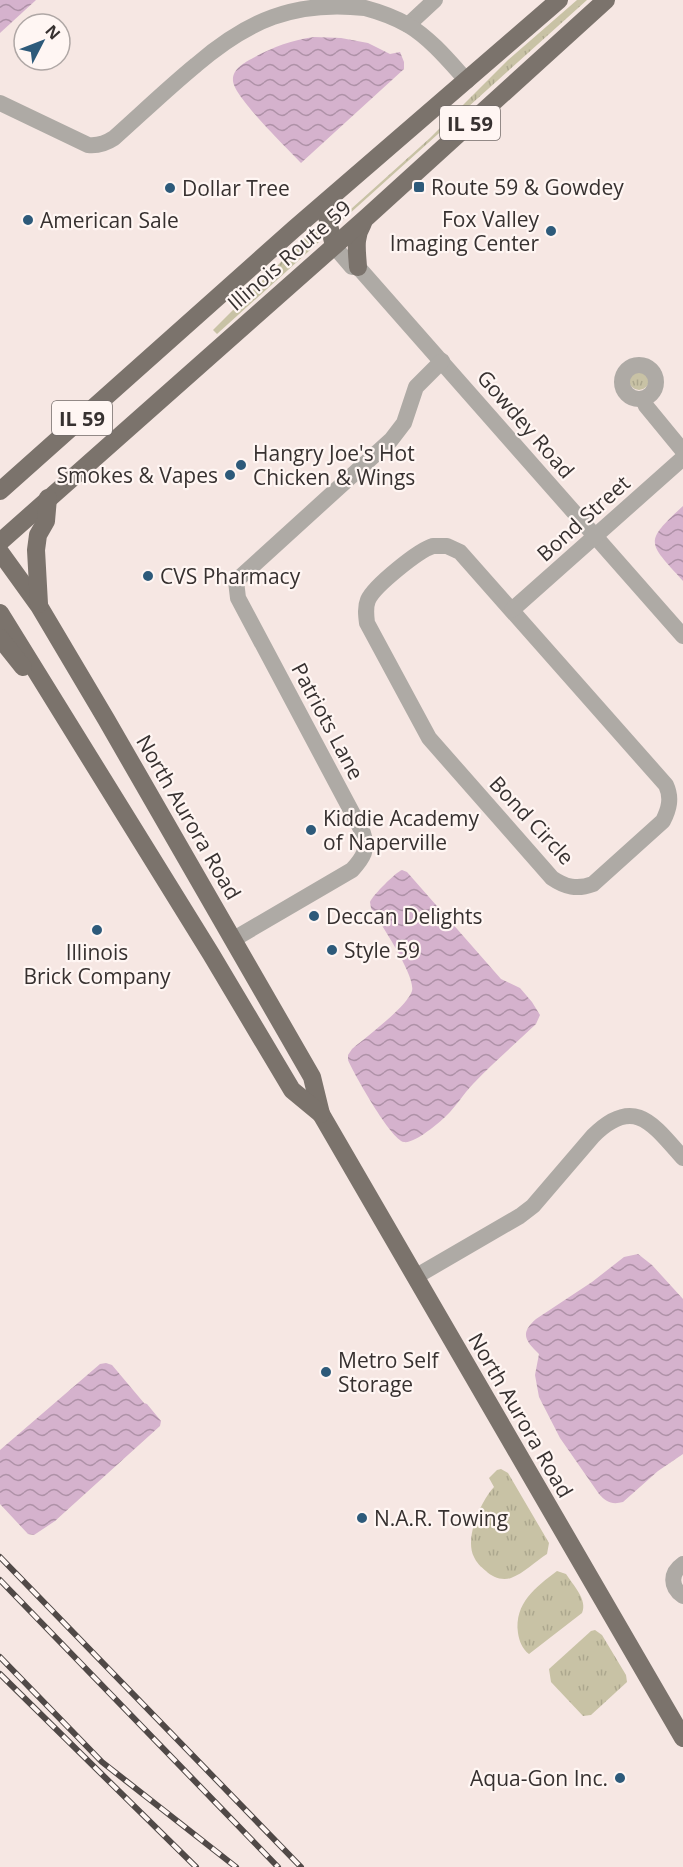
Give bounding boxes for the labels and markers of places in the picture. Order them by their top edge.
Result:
place label: Route 59 & Gowdey [431,173,624,201]
place label: Dollar Tree [182,174,290,202]
marker: Route 59 & Gowdey [412,180,426,194]
marker: Dollar Tree [163,181,177,195]
place label: Fox Valley Imaging Center [390,205,539,257]
place label: American Sale [40,206,179,234]
marker: American Sale [21,213,35,227]
marker: Fox Valley Imaging Center [544,224,558,238]
place label: Hangry Joe's Hot Chicken & Wings [253,439,415,491]
marker: Hangry Joe's Hot Chicken & Wings [234,458,248,472]
place label: Smokes & Vapes [57,461,218,489]
marker: Smokes & Vapes [223,468,237,482]
place label: CVS Pharmacy [160,562,301,590]
marker: CVS Pharmacy [141,569,155,583]
place label: Kiddie Academy of Naperville [323,804,479,856]
marker: Kiddie Academy of Naperville [304,823,318,837]
place label: Deccan Delights [326,902,483,930]
marker: Deccan Delights [307,909,321,923]
marker: Illinois Brick Company [90,923,104,937]
place label: Style 59 [344,936,420,964]
place label: Illinois Brick Company [23,938,171,990]
marker: Style 59 [325,943,339,957]
place label: Metro Self Storage [338,1346,440,1398]
marker: Metro Self Storage [319,1365,333,1379]
place label: N.A.R. Towing [374,1504,508,1532]
marker: N.A.R. Towing [355,1511,369,1525]
place label: Aqua-Gon Inc. [470,1764,608,1792]
marker: Aqua-Gon Inc. [613,1771,627,1785]

